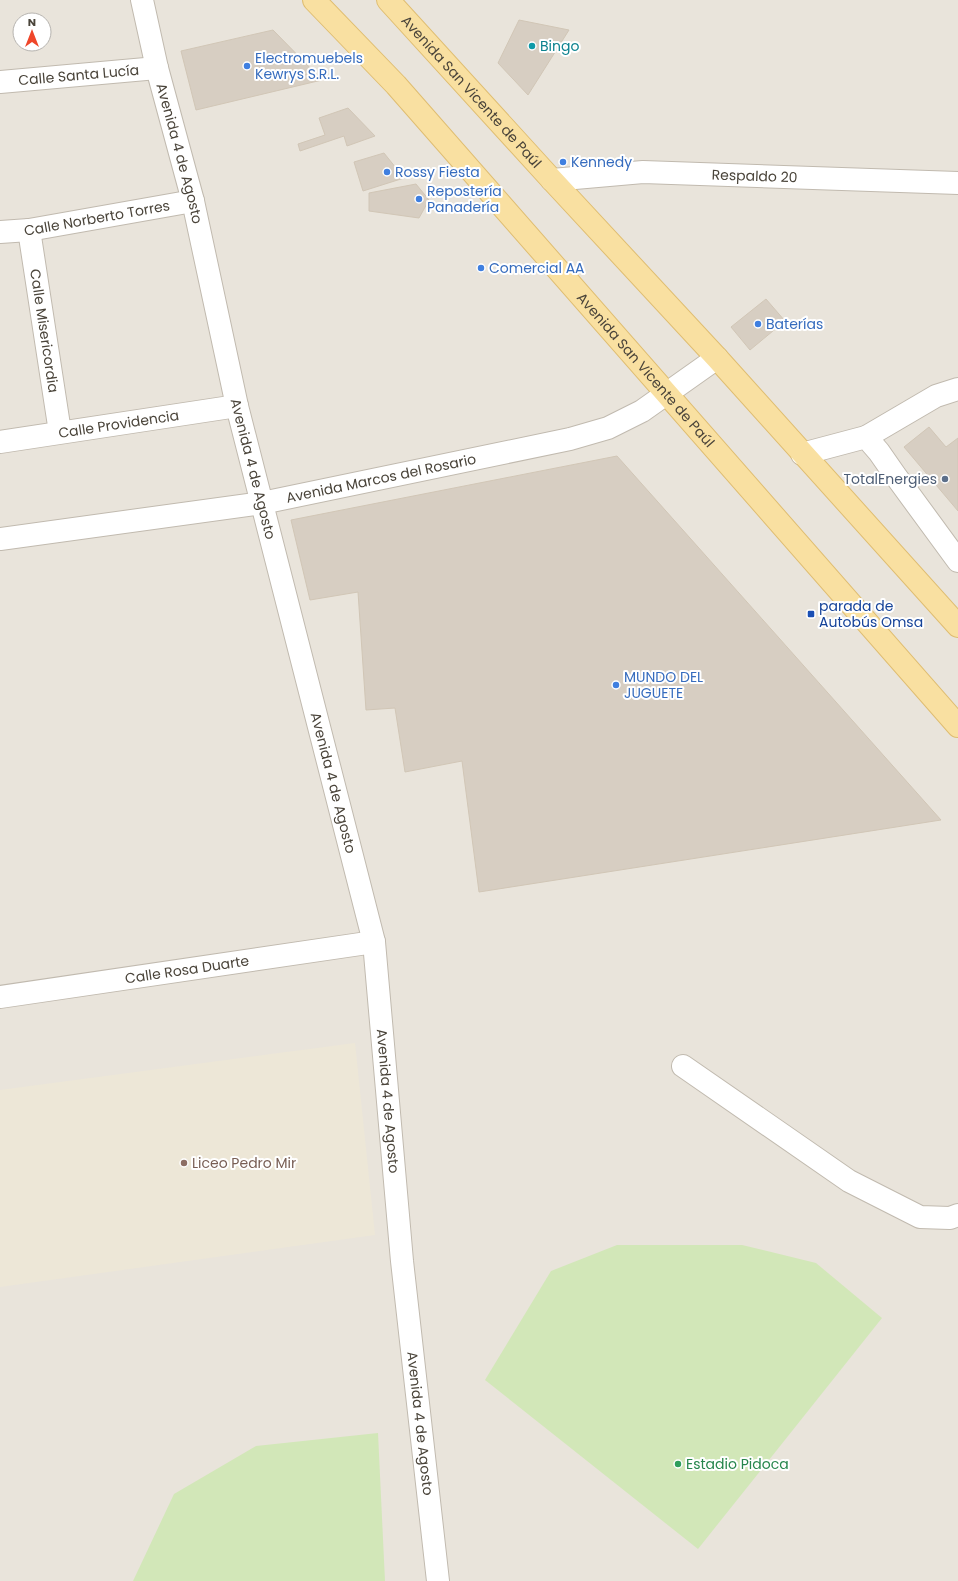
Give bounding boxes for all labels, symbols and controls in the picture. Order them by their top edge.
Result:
street label: Avenida San Vicente de Paúl [397,11,546,172]
north arrow [12,12,52,52]
text: N [28,14,36,30]
place label: Bingo [540,36,579,56]
marker: Bingo [527,41,537,51]
place label: Electromuebels Kewrys S.R.L. [255,48,363,84]
street label: Calle Santa Lucía [18,60,140,90]
marker: Electromuebels Kewrys S.R.L. [242,61,252,71]
street label: Avenida 4 de Agosto [152,81,208,226]
place label: Kennedy [571,152,632,172]
marker: Kennedy [558,157,568,167]
place label: Rossy Fiesta [395,162,480,182]
street label: Respaldo 20 [711,164,798,187]
marker: Rossy Fiesta [382,167,392,177]
place label: Repostería Panadería [427,181,502,217]
marker: Repostería Panadería [414,194,424,204]
street label: Calle Norberto Torres [22,195,171,241]
place label: Comercial AA [489,258,585,278]
marker: Comercial AA [476,263,486,273]
street label: Calle Misericordia [25,268,64,394]
street label: Avenida San Vicente de Paúl [572,288,719,452]
place label: Baterías [766,314,823,334]
marker: Baterías [753,319,763,329]
street label: Avenida 4 de Agosto [226,397,281,542]
street label: Calle Providencia [57,405,180,443]
street label: Avenida Marcos del Rosario [284,449,478,508]
place label: TotalEnergies [844,469,937,489]
marker: TotalEnergies [940,474,950,484]
place label: parada de Autobús Omsa [819,596,923,632]
marker: parada de Autobús Omsa [806,609,816,619]
place label: MUNDO DEL JUGUETE [624,667,703,703]
marker: MUNDO DEL JUGUETE [611,680,621,690]
street label: Avenida 4 de Agosto [306,710,361,855]
street label: Calle Rosa Duarte [124,950,251,988]
street label: Avenida 4 de Agosto [372,1028,404,1174]
place label: Liceo Pedro Mir [192,1153,296,1173]
marker: Liceo Pedro Mir [179,1158,189,1168]
street label: Avenida 4 de Agosto [402,1350,438,1497]
place label: Estadio Pidoca [686,1454,789,1474]
marker: Estadio Pidoca [673,1459,683,1469]

